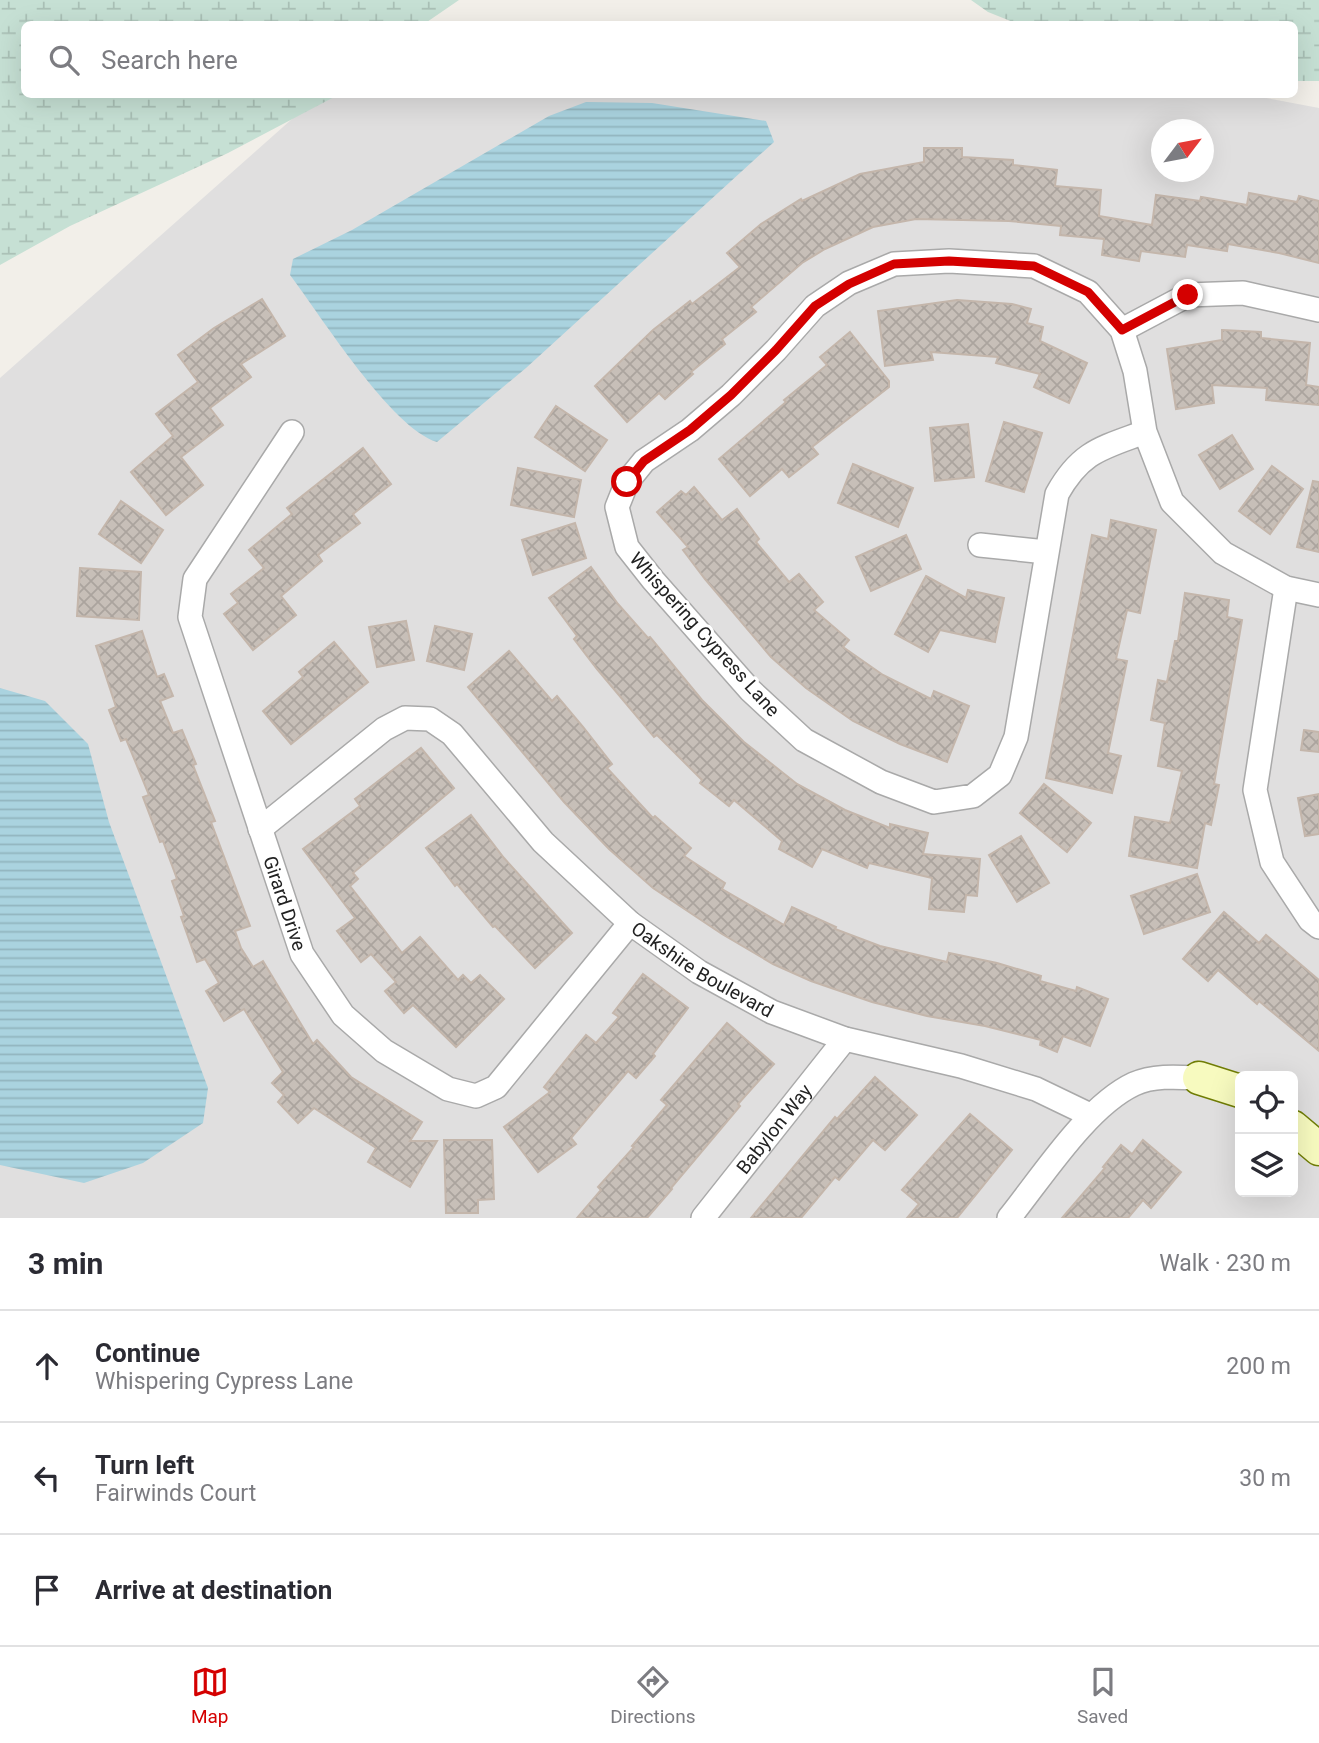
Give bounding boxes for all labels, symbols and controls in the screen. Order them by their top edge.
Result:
search box [21,21,1298,98]
icon: search [45,41,83,79]
text: Search here [101,45,238,75]
north arrow [1151,119,1214,182]
route end [1172,279,1203,310]
route start [611,466,642,497]
street label: Whispering Cypress Lane [625,547,785,721]
street label: Girard Drive [258,853,311,954]
street label: Oakshire Boulevard [627,917,777,1023]
map controls [1235,1071,1298,1197]
button: locate [1235,1071,1298,1134]
street label: Babylon Way [732,1079,817,1179]
button: layers [1235,1134,1298,1197]
text: 3 min [28,1246,103,1281]
text: Walk · 230 m [1159,1250,1291,1277]
text: Continue [95,1338,200,1368]
icon: ahead [28,1347,66,1385]
text: 200 m [1226,1353,1291,1380]
text: Whispering Cypress Lane [95,1368,353,1395]
text: Turn left [95,1450,194,1480]
icon: left [28,1459,66,1497]
text: 30 m [1239,1465,1291,1492]
text: Fairwinds Court [95,1480,256,1507]
icon: arrive [28,1571,66,1609]
text: Arrive at destination [95,1575,332,1605]
tab: Map [191,1663,229,1728]
tab: Directions [610,1663,695,1728]
tab: Saved [1077,1663,1128,1728]

